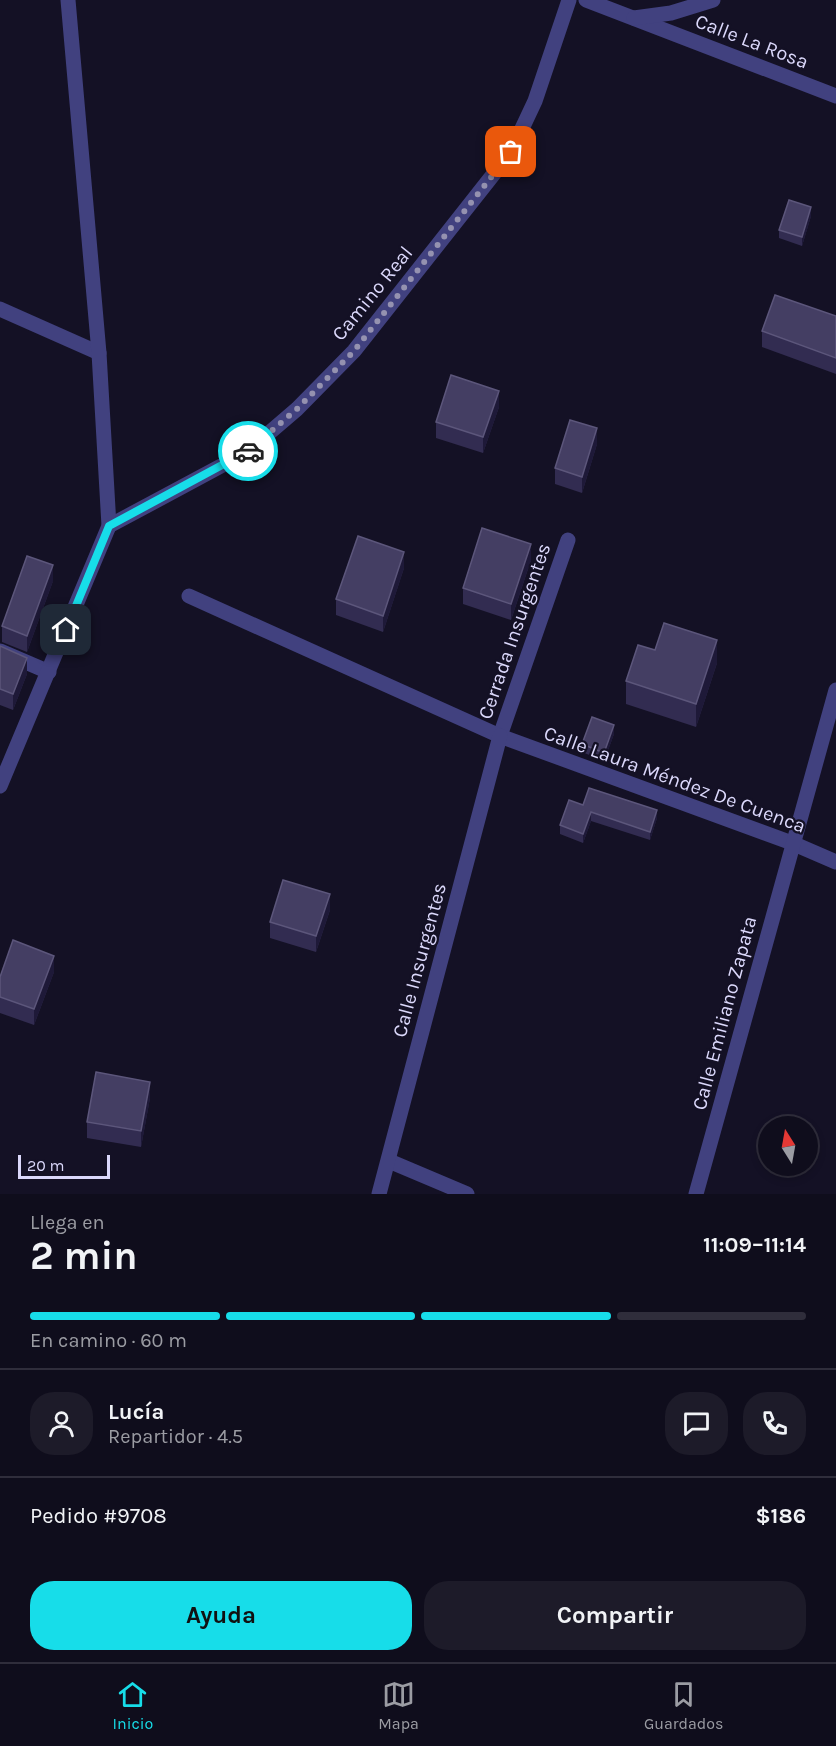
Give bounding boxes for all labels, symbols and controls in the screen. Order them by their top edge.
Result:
street label: Calle La Rosa [692,9,812,74]
pin [485,126,536,177]
icon: bag [494,135,527,168]
street label: Camino Real [327,241,417,345]
courier [218,421,278,481]
icon: car [232,435,265,468]
street label: Cerrada Insurgentes [474,540,555,722]
pin [40,604,91,655]
icon: home [49,613,82,646]
street label: Calle Laura Méndez De Cuenca [541,721,809,838]
street label: Calle Insurgentes [388,881,451,1040]
street label: Calle Emiliano Zapata [688,914,761,1113]
north arrow [758,1116,818,1176]
map controls [758,1116,818,1176]
scale bar [18,1152,110,1180]
text: 20 m [27,1156,65,1175]
text: Llega en [30,1211,105,1234]
text: 11:09–11:14 [703,1232,806,1258]
text: 2 min [30,1233,138,1279]
text: En camino · 60 m [30,1329,187,1352]
button: person [30,1392,93,1455]
button: chat [665,1392,728,1455]
button: phone [743,1392,806,1455]
text: Lucía [108,1399,164,1425]
text: Repartidor · 4.5 [108,1425,243,1448]
text: Pedido #9708 [30,1503,167,1529]
text: $186 [755,1503,806,1529]
button: Ayuda [30,1581,412,1650]
button: Compartir [424,1581,806,1650]
tab: Inicio [113,1678,153,1733]
tab: Mapa [378,1678,419,1733]
tab: Guardados [644,1678,723,1733]

